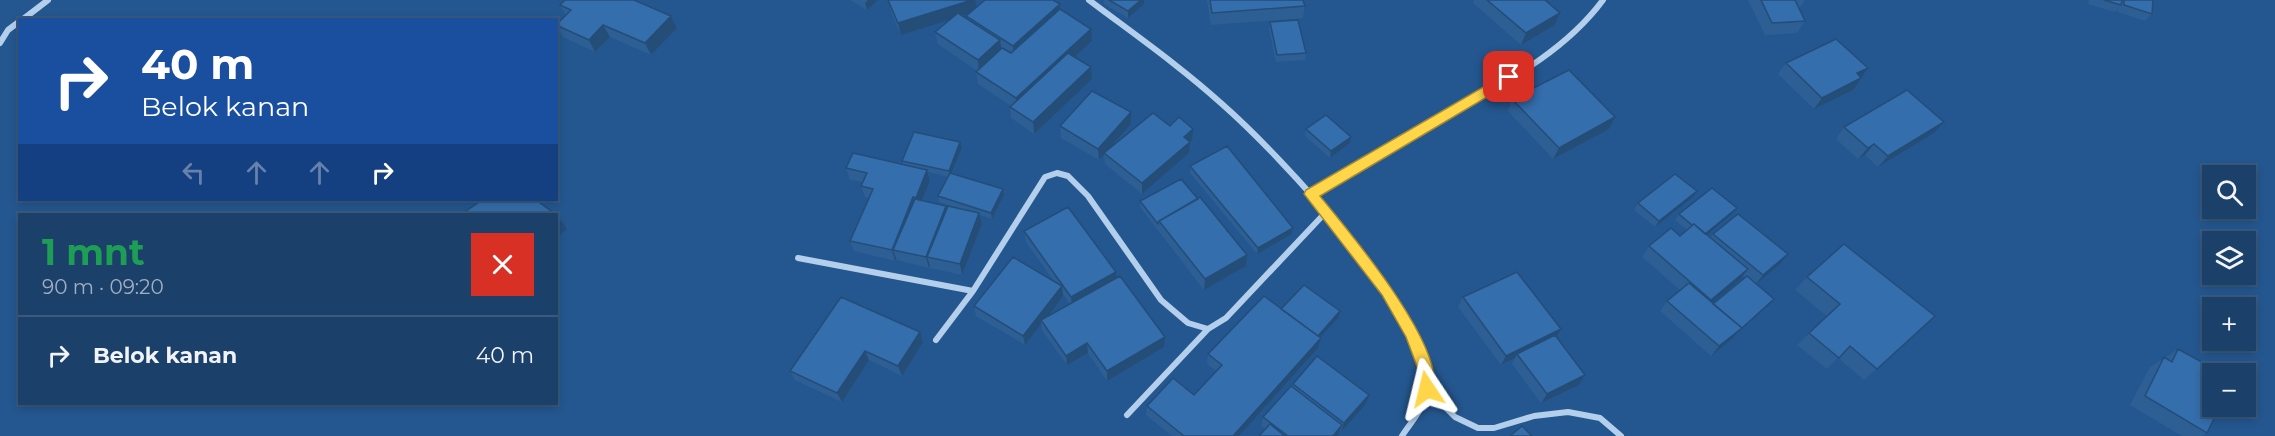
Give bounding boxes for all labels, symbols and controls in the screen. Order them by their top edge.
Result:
text: 40 m [141,38,254,90]
icon: right [42,42,120,120]
pin [1483,51,1534,102]
icon: arrive [1492,60,1525,93]
text: Belok kanan [141,90,309,123]
icon: left [177,156,210,189]
icon: ahead [240,156,273,189]
icon: ahead [303,156,336,189]
icon: right [366,156,399,189]
map controls [2202,165,2256,417]
button: search [2202,165,2256,219]
text: 1 mnt [42,230,145,274]
button: layers [2202,231,2256,285]
button: close [471,233,534,296]
text: 90 m · 09:20 [42,275,164,299]
button: + [2202,297,2256,351]
icon: right [42,339,75,372]
text: Belok kanan [93,342,237,369]
text: 40 m [476,342,534,369]
position arrow [1395,357,1459,421]
button: − [2202,363,2256,417]

